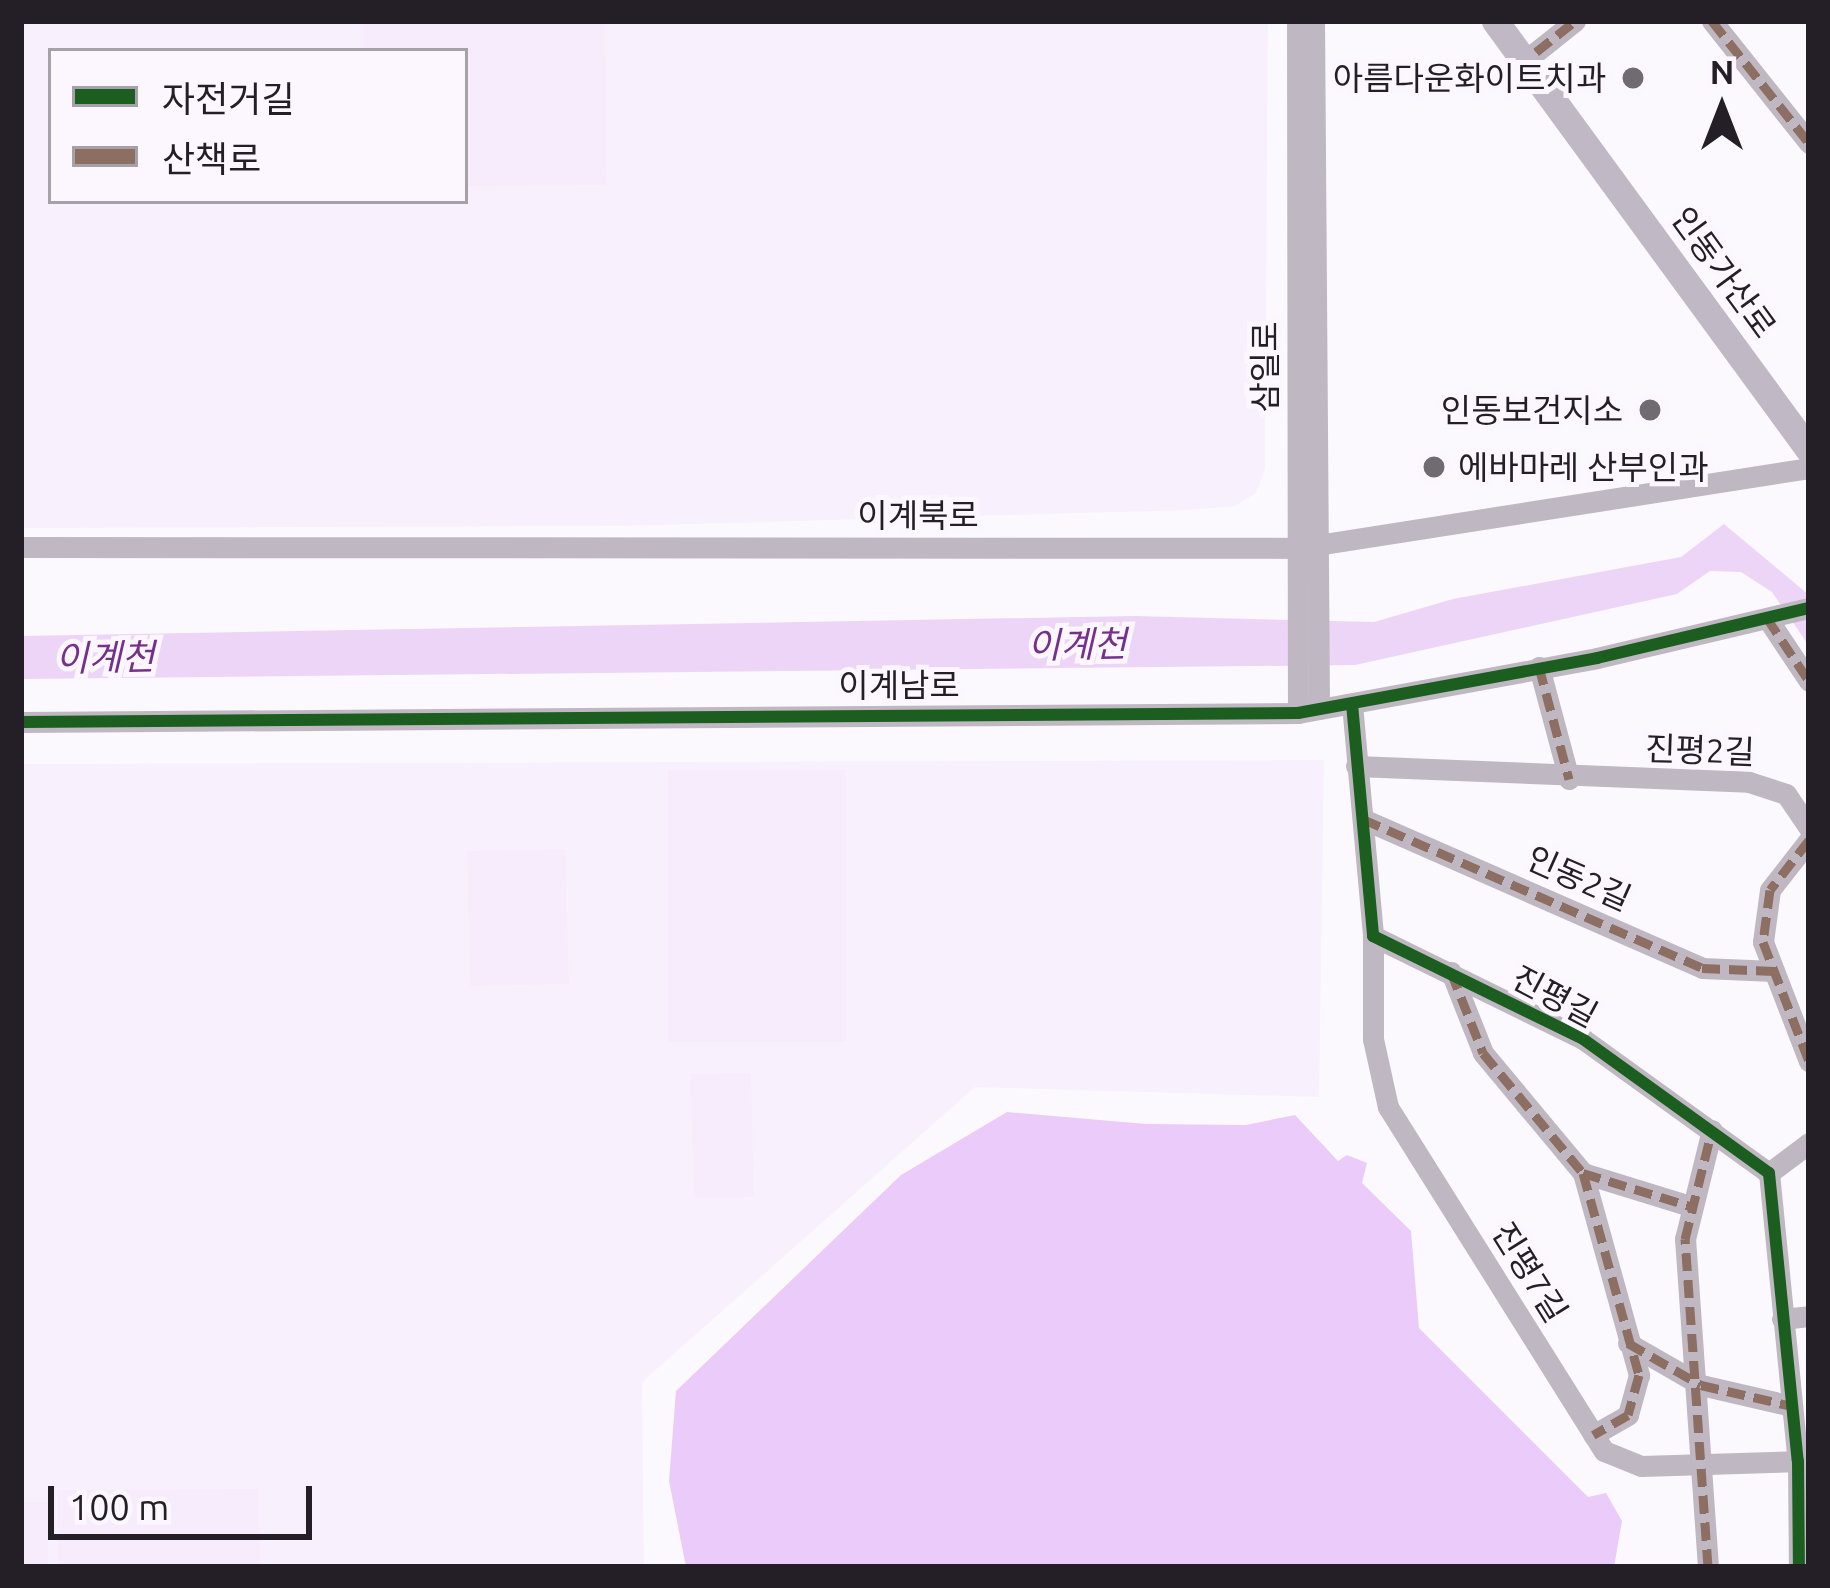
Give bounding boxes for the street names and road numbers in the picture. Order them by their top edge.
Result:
street label: 인동가산로 [1663,199,1785,345]
street label: 삼일로 [1245,321,1285,413]
street label: 이계북로 [857,495,979,535]
street label: 이계남로 [838,665,960,705]
street label: 진평2길 [1644,728,1756,772]
street label: 인동2길 [1521,838,1637,918]
street label: 진평길 [1505,957,1605,1035]
street label: 진평7길 [1484,1215,1576,1329]

